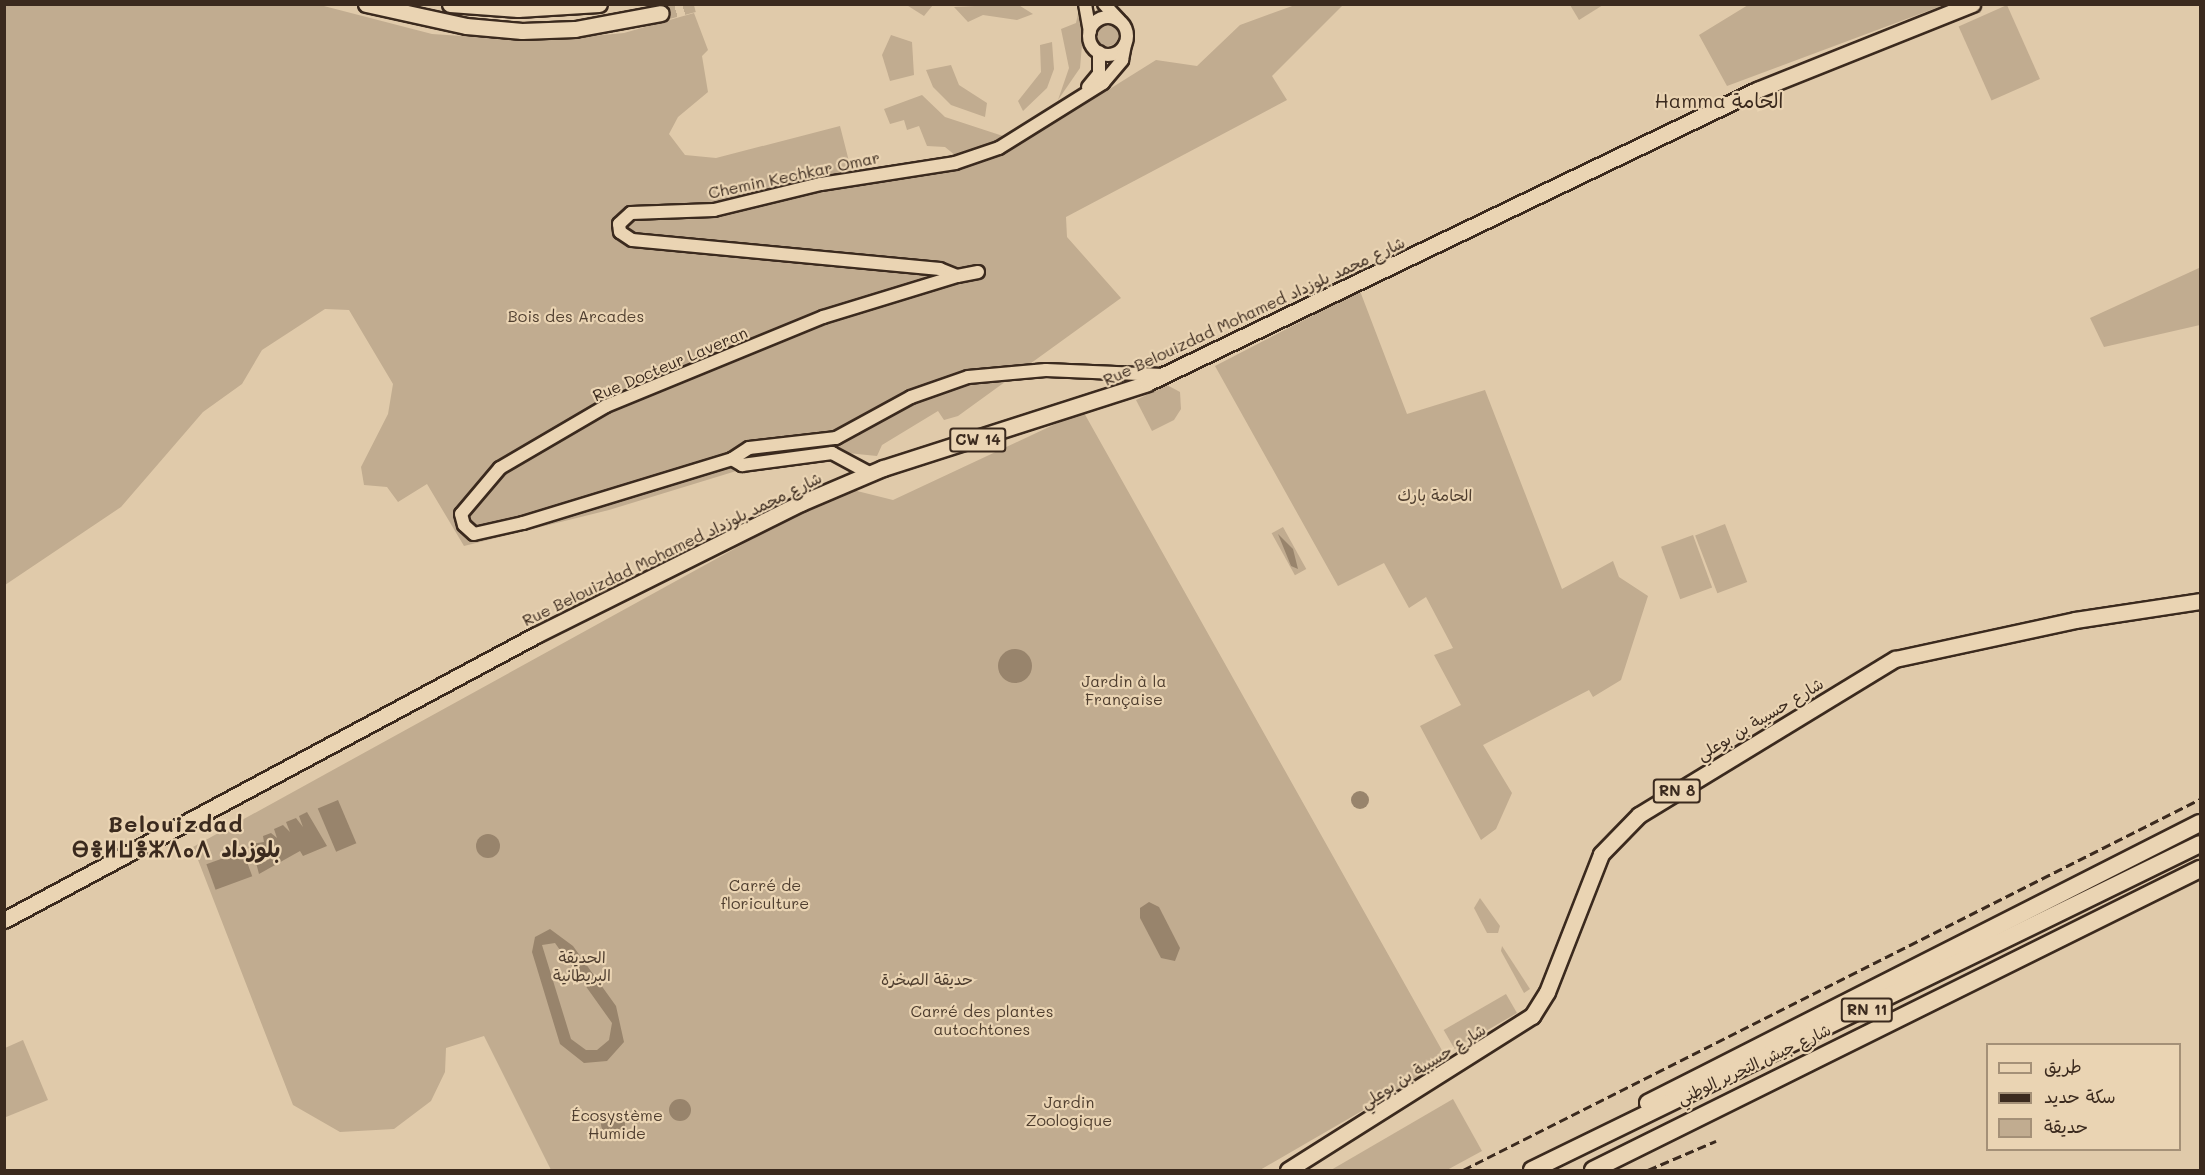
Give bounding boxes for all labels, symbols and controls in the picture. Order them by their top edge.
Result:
district label: Hamma الحامة [1655,88,1783,112]
street label: Chemin Kechkar Omar [706,147,882,203]
street label: Rue Belouizdad Mohamed شارع محمد بلوزداد [1100,232,1408,390]
park label: Bois des Arcades [508,306,644,326]
street label: Rue Docteur Laveran [590,323,750,405]
road number: CW 14 [948,428,1008,452]
street label: Rue Belouizdad Mohamed شارع محمد بلوزداد [519,468,825,630]
park label: الحامة بارك [1398,485,1472,505]
park label: Jardin à la Française [1082,671,1166,709]
street label: شارع حسيبة بن بوعلي [1693,674,1827,764]
road number: RN 8 [1652,779,1702,803]
district label: Belouizdad ⴱⴻⵍⵡⴻⵣⴷⴰⴷ بلوزداد [79,810,273,861]
park label: Carré de floriculture [721,875,809,913]
park label: الحديقة البريطانية [553,947,611,985]
park label: حديقة الصخرة [881,969,973,989]
road number: RN 11 [1840,998,1894,1022]
park label: Carré des plantes autochtones [911,1001,1053,1039]
street label: شارع حسيبة بن بوعلي [1357,1020,1489,1112]
street label: شارع جيش التحرير الوطني [1674,1020,1834,1108]
legend [1986,1043,2181,1151]
text: طريق [2044,1054,2082,1078]
text: سكة حديد [2044,1084,2116,1108]
park label: Jardin Zoologique [1026,1092,1112,1130]
park label: Écosystème Humide [571,1105,663,1143]
text: حديقة [2044,1114,2088,1138]

